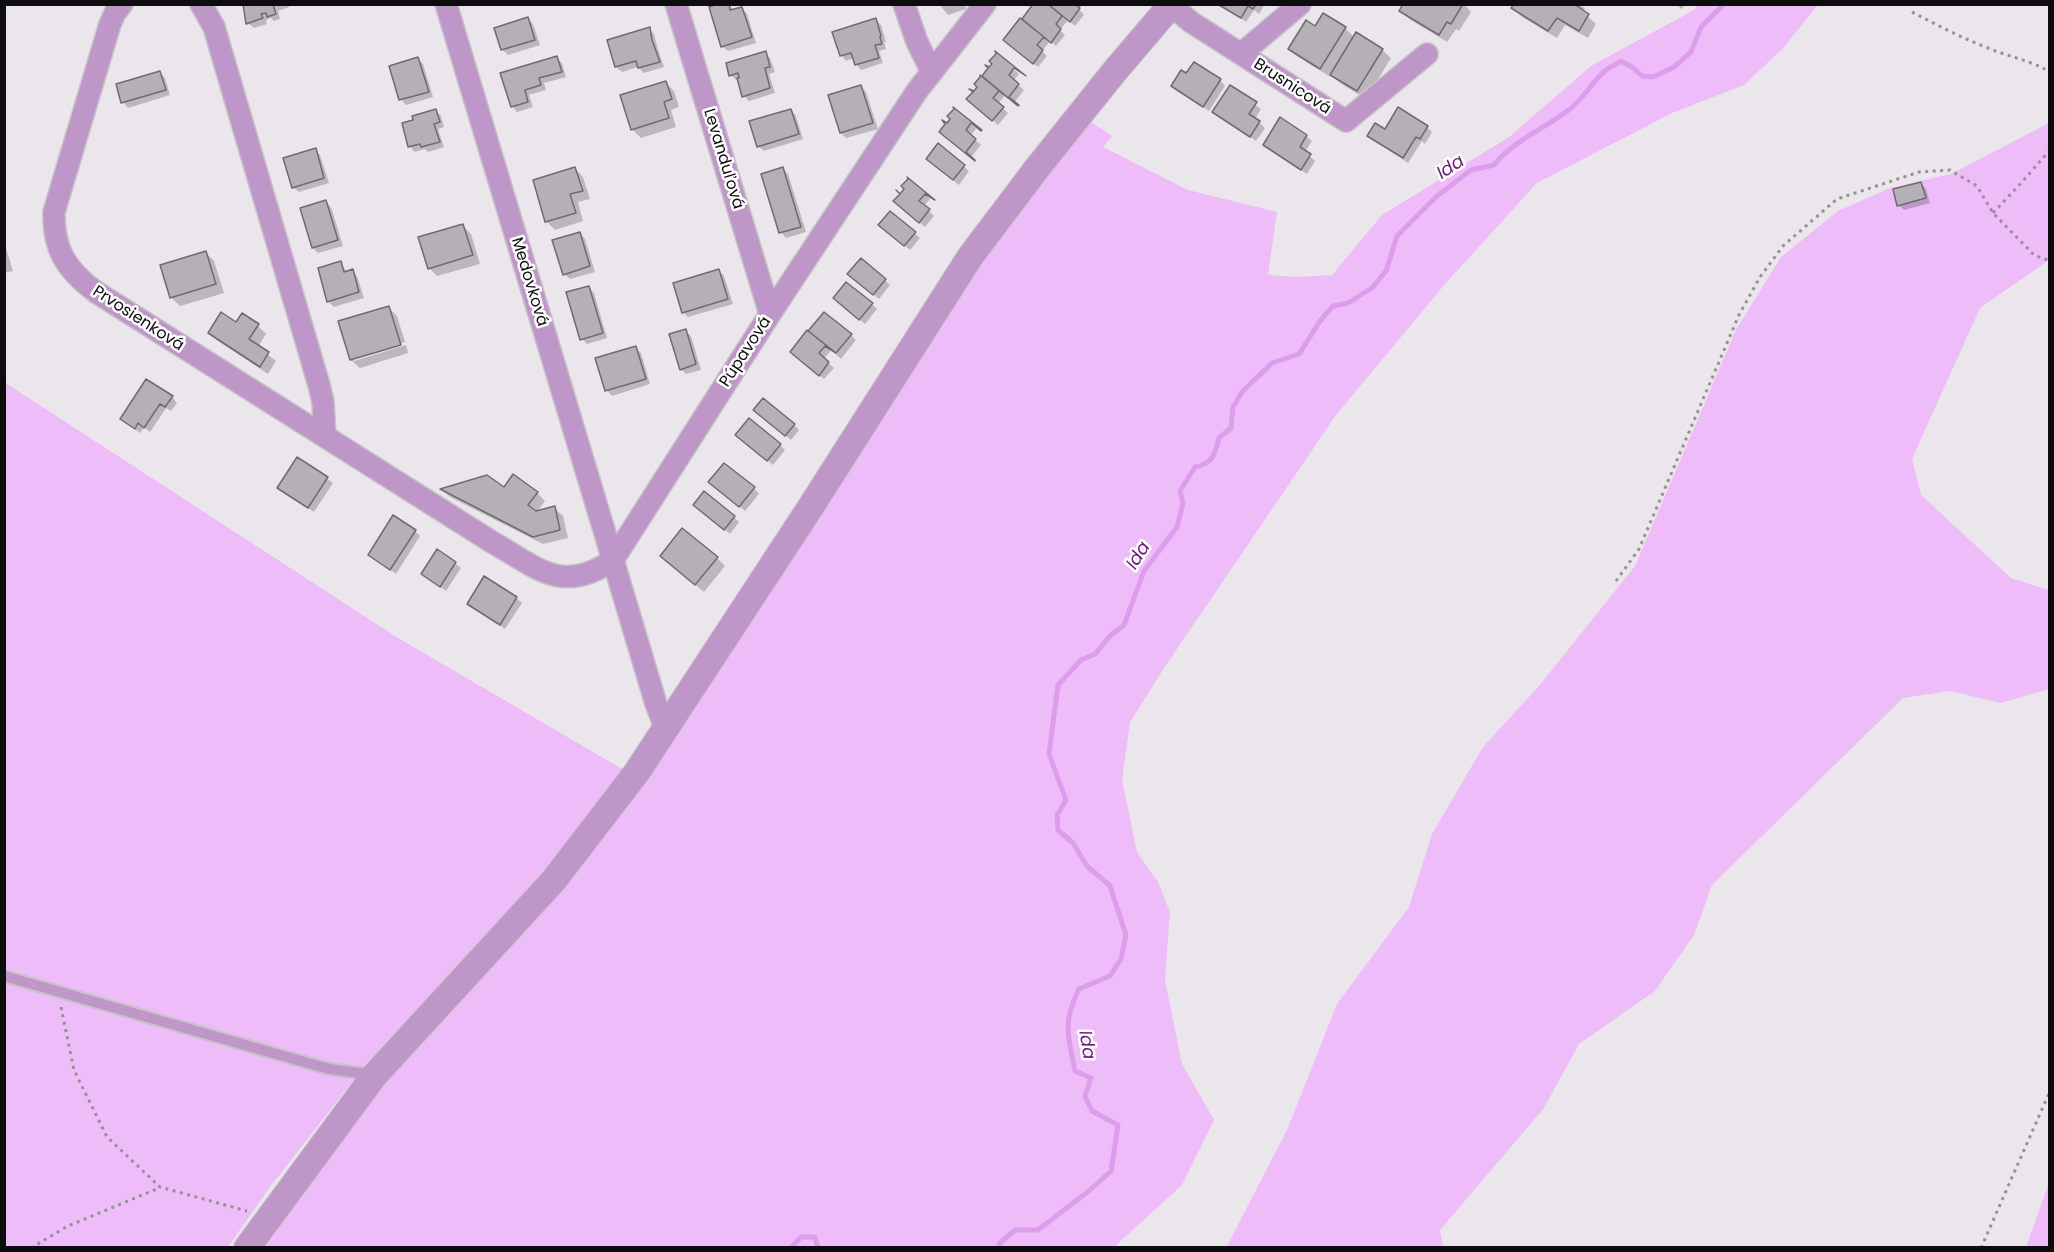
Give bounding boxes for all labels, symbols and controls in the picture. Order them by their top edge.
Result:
street label: Brusnicová [1250,55,1334,119]
street label: Levanduľová [699,107,747,211]
water label: Ida [1433,151,1469,185]
street label: Medovková [506,235,552,329]
street label: Prvosienková [89,282,187,356]
street label: Púpavová [716,313,776,391]
water label: Ida [1122,538,1156,574]
water label: Ida [1073,1029,1099,1061]

